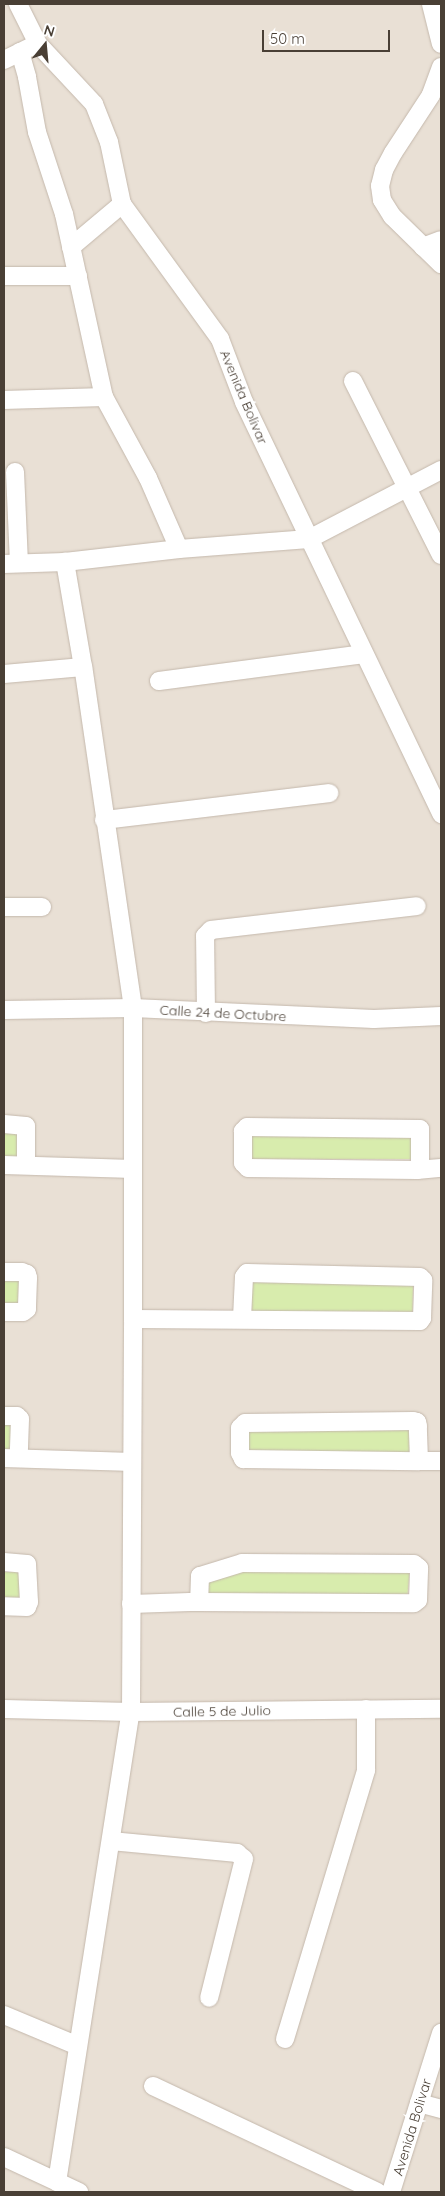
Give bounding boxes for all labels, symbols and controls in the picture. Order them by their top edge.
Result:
north arrow [20,20,70,70]
scale bar [265,20,392,52]
text: N [42,21,57,41]
text: 50 m [270,29,305,48]
street label: Avenida Bolivar [217,347,271,447]
street label: Calle 24 de Octubre [159,1001,287,1025]
street label: Calle 5 de Julio [173,1702,271,1720]
street label: Avenida Bolivar [389,2076,435,2178]

